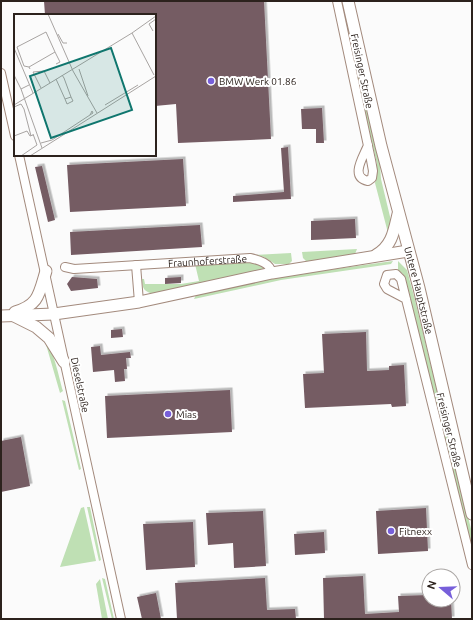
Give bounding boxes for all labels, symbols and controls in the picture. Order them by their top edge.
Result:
inset map [14,14,156,156]
street label: Freisinger Straße [349,33,375,109]
marker: BMW Werk 01.86 [206,76,216,86]
place label: BMW Werk 01.86 [219,76,297,87]
street label: Untere Hauptstraße [403,245,435,335]
street label: Fraunhoferstraße [168,253,247,269]
street label: Dieselstraße [69,356,91,414]
street label: Freisinger Straße [434,392,464,468]
marker: Mias [163,409,173,419]
place label: Mias [176,409,197,420]
marker: Fitnexx [386,526,396,536]
place label: Fitnexx [399,526,432,537]
north arrow [421,568,461,608]
text: N [425,579,439,591]

